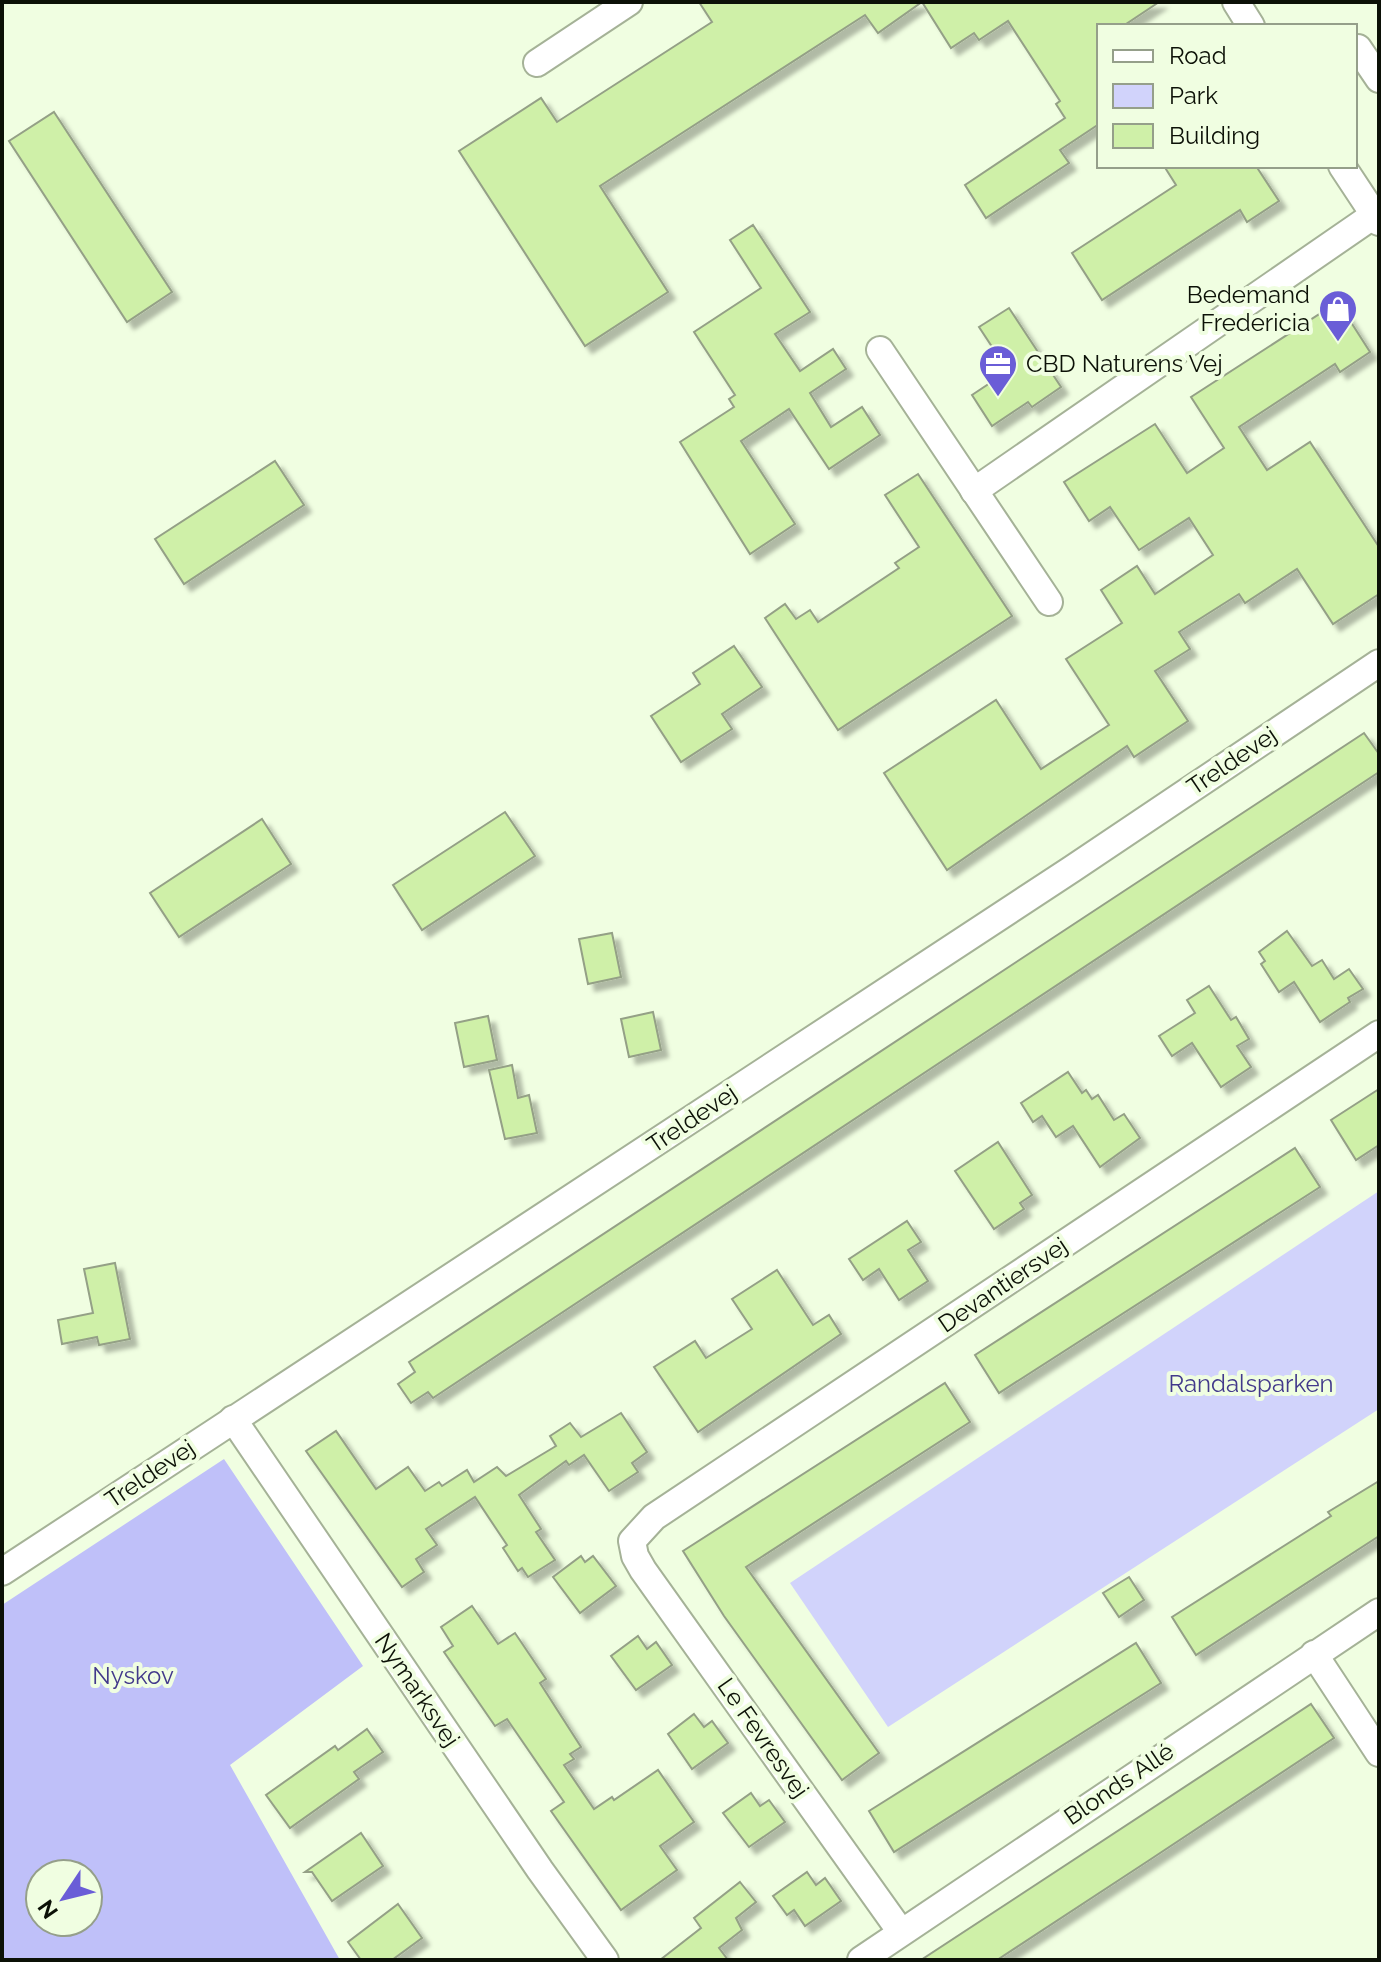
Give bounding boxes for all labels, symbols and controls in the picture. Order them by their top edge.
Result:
legend [1097,24,1357,168]
text: Road [1169,41,1227,70]
text: Park [1169,81,1218,110]
text: Building [1169,121,1260,150]
place label: Bedemand Fredericia [1187,280,1310,337]
shop icon: Bedemand Fredericia [1317,288,1359,343]
office icon: CBD Naturens Vej [977,343,1019,398]
place label: CBD Naturens Vej [1026,349,1223,378]
street label: Treldevej [1181,720,1282,801]
street label: Treldevej [641,1078,742,1159]
street label: Devantiersvej [933,1231,1073,1338]
park label: Randalsparken [1168,1369,1334,1398]
street label: Treldevej [99,1433,200,1514]
street label: Nymarksvej [369,1627,466,1752]
park label: Nyskov [92,1661,174,1690]
street label: Le Fevresvej [712,1672,815,1803]
street label: Blonds Allé [1058,1736,1179,1831]
north arrow [24,1858,104,1938]
text: N [32,1895,63,1924]

